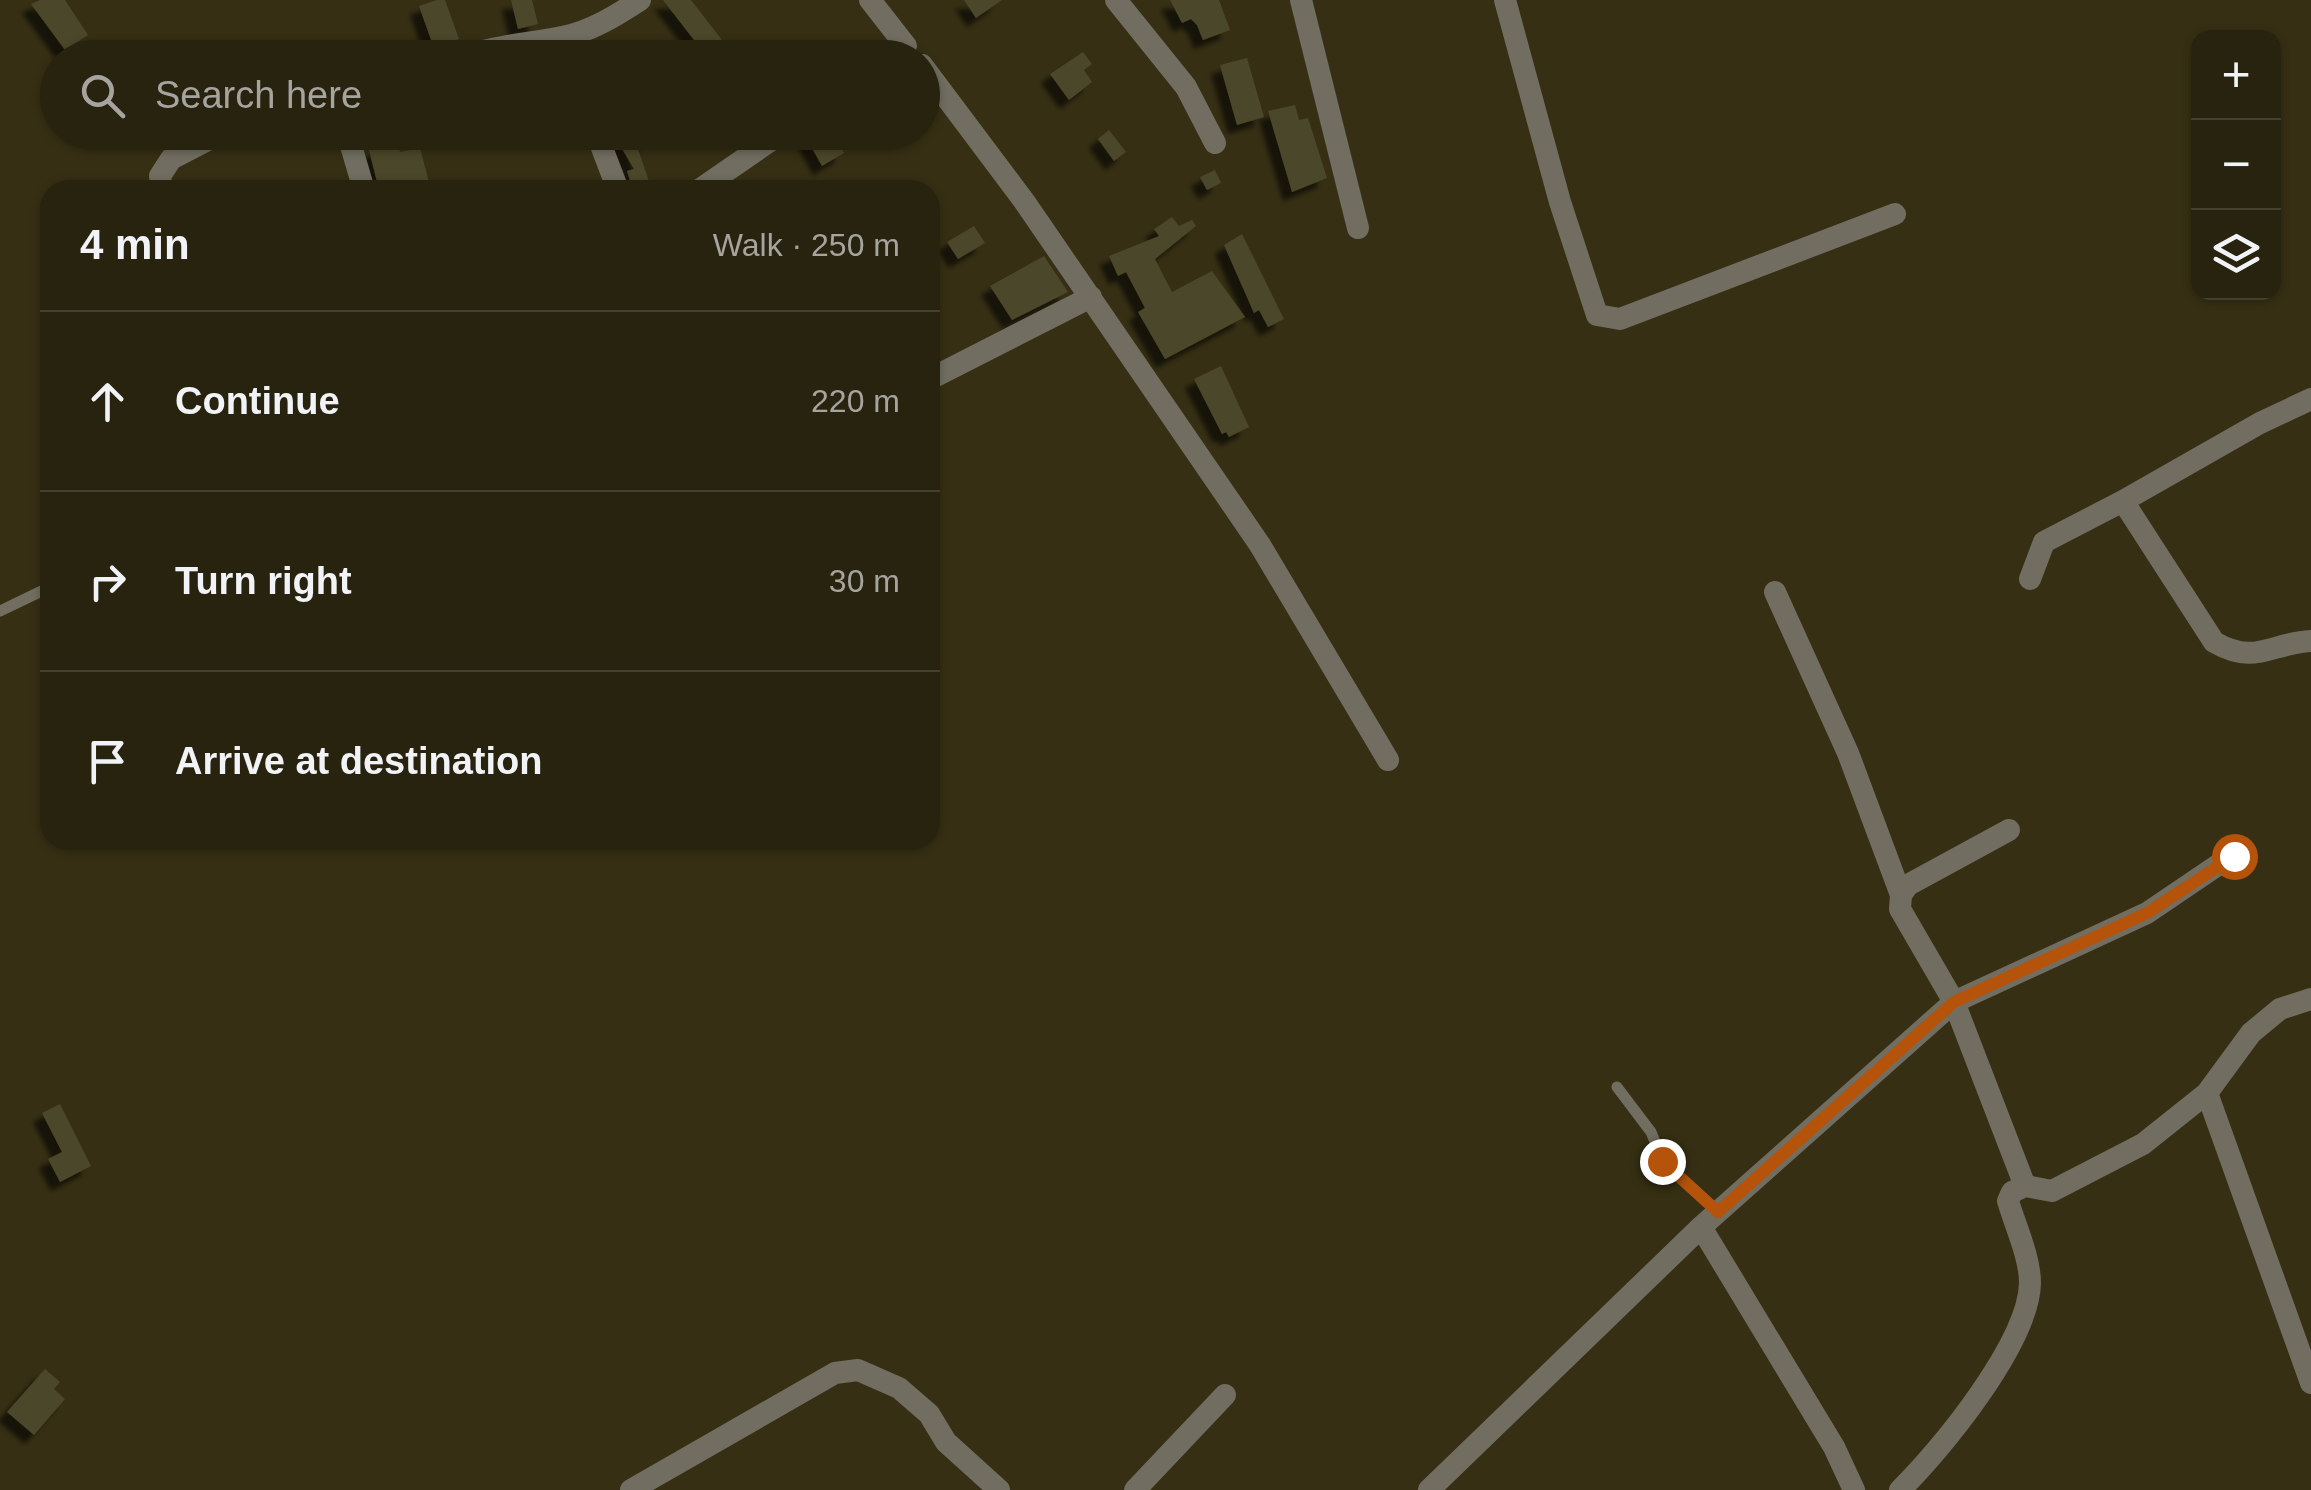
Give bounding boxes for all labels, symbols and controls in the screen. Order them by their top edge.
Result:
map controls [2191,30,2281,300]
button: + [2191,30,2281,120]
search box [40,40,940,150]
icon: search [75,68,130,123]
text: Search here [155,74,362,116]
button: − [2191,120,2281,210]
button: layers [2191,210,2281,300]
text: 4 min [80,221,190,268]
text: Walk · 250 m [713,227,900,263]
icon: ahead [80,374,135,429]
text: Continue [175,380,340,422]
text: 220 m [811,383,900,419]
icon: right [80,554,135,609]
text: Turn right [175,560,352,602]
text: 30 m [829,563,900,599]
icon: arrive [80,734,135,789]
text: Arrive at destination [175,740,542,782]
route start [2212,834,2258,880]
route end [1640,1139,1686,1185]

